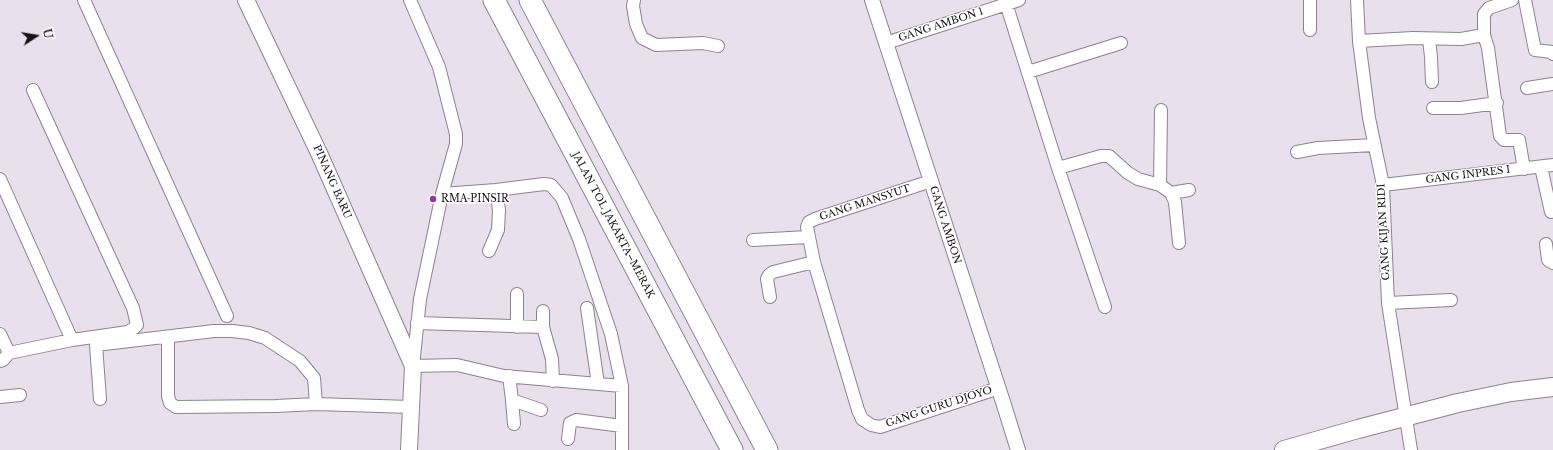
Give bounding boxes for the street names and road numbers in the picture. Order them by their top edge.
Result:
street label: GANG AMBON 1 [897,6,985,44]
street label: PINANG BARU [310,143,354,221]
street label: JALAN TOL JAKARTA–MERAK [569,150,657,300]
street label: GANG INPRES I [1425,164,1511,186]
street label: GANG MANSYUT [818,183,912,223]
street label: GANG KIJAN RIDI [1375,183,1393,281]
street label: GANG AMBON [927,184,963,266]
street label: GANG GURU DJOYO [884,384,994,430]

